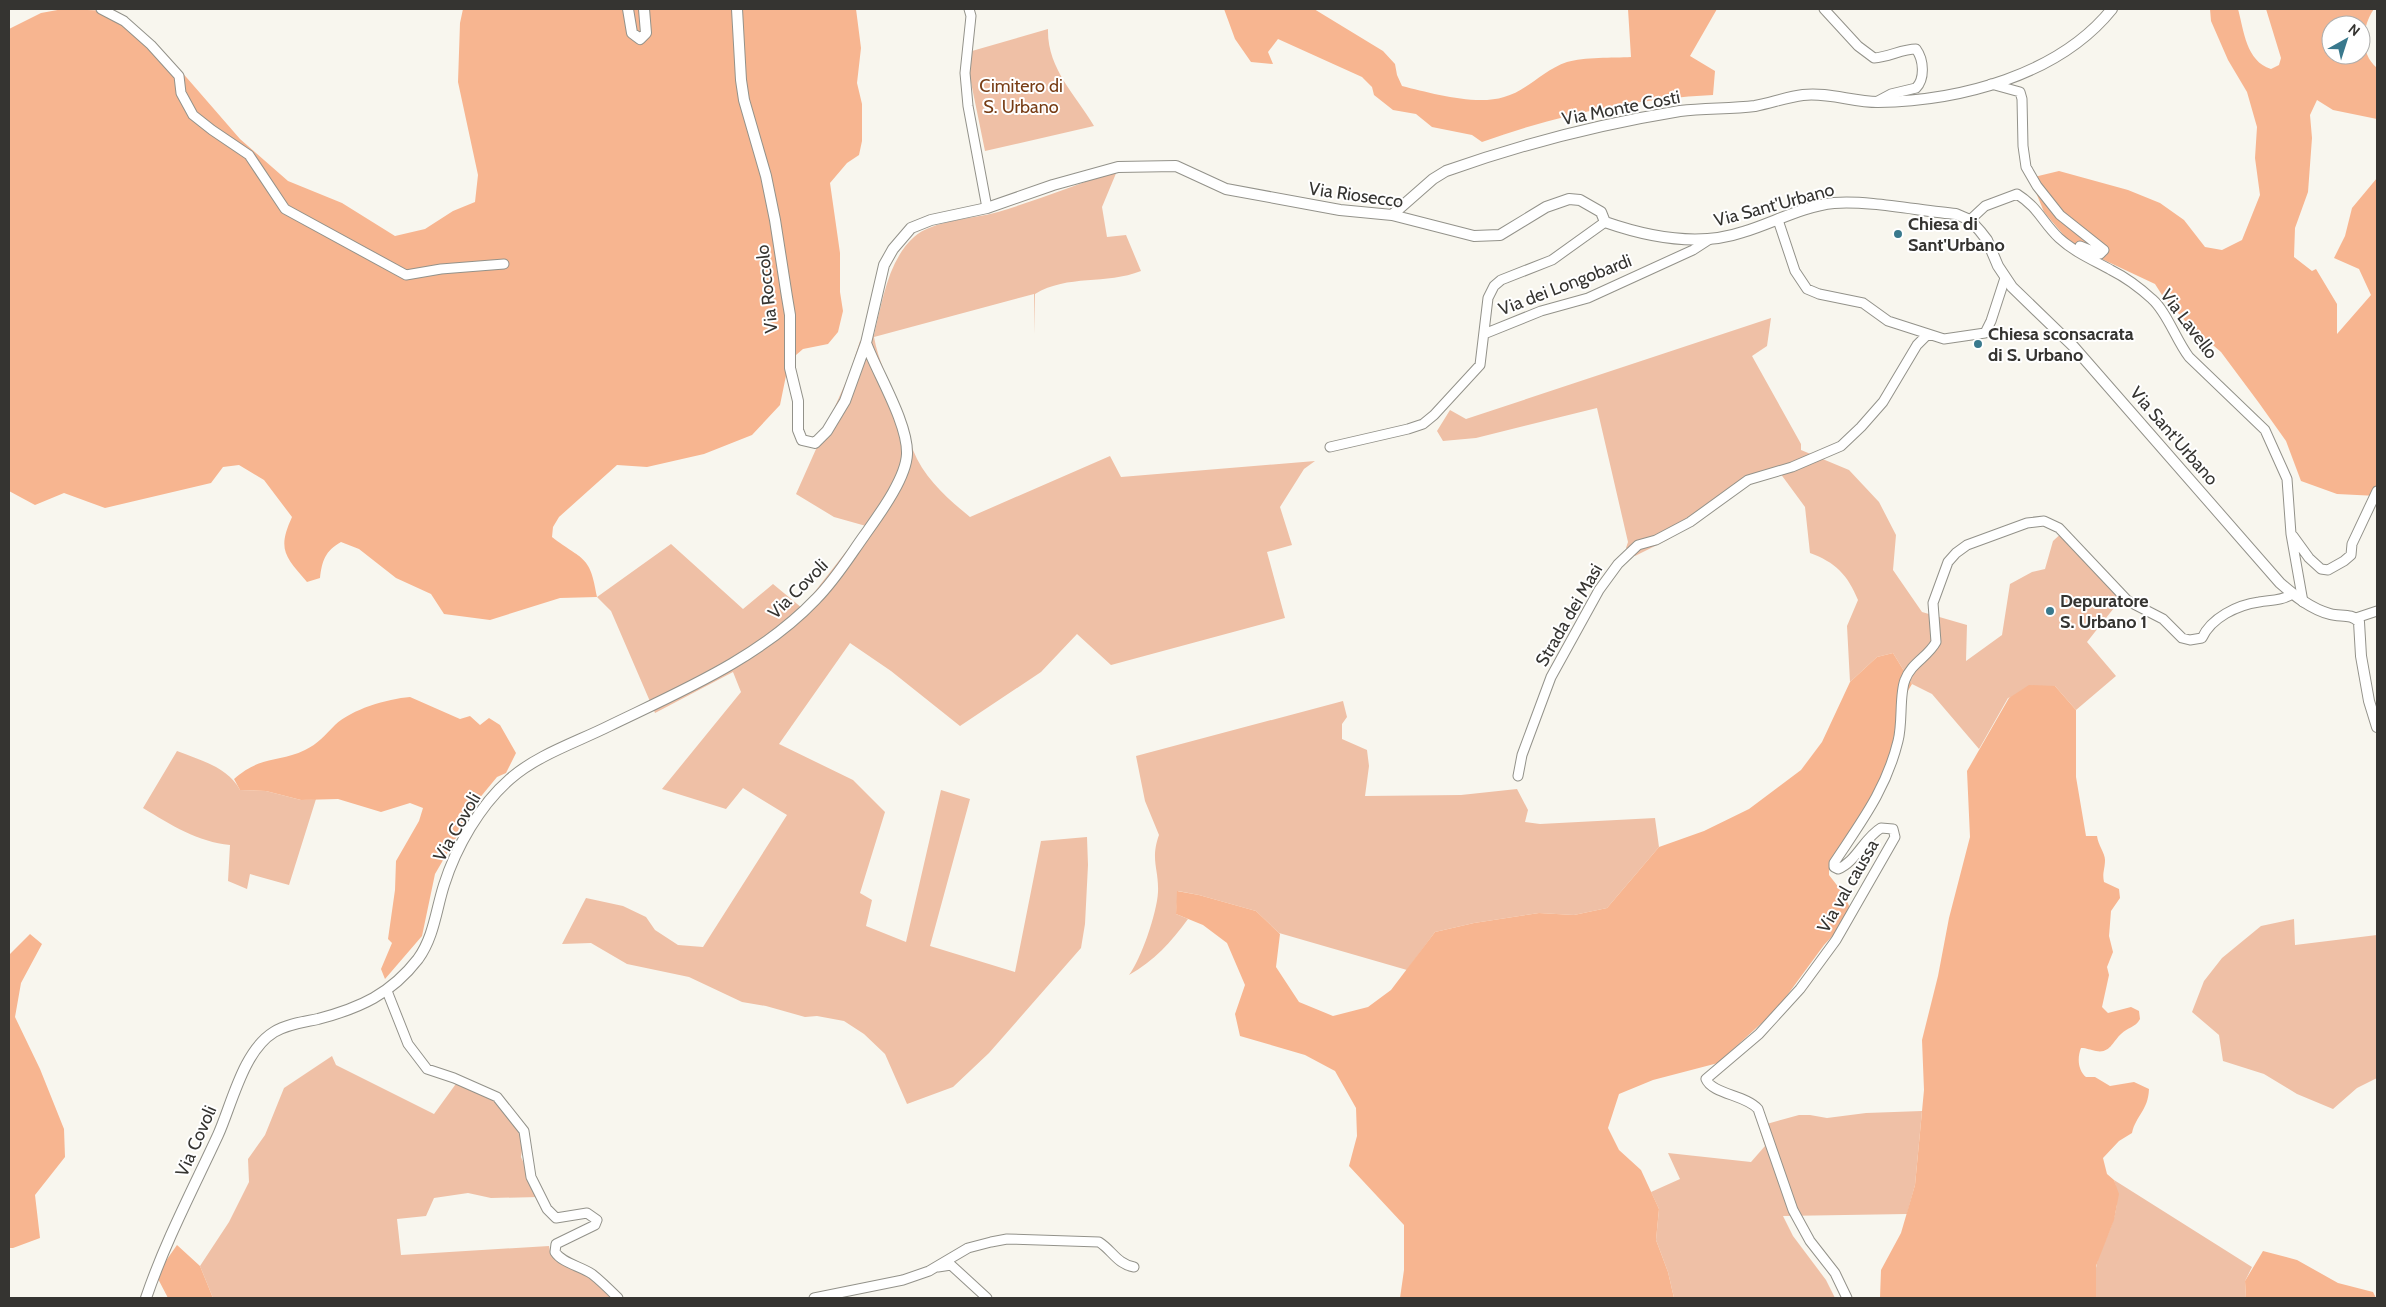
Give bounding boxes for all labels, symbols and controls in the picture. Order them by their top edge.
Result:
north arrow [2321,15,2371,65]
text: N [2345,20,2364,40]
park label: Cimitero di S. Urbano [979,75,1063,118]
street label: Via Monte Costi [1560,86,1682,130]
street label: Via Riosecco [1307,177,1405,213]
street label: Via Sant'Urbano [1711,178,1837,232]
place label: Chiesa di Sant'Urbano [1908,213,2005,256]
marker: Chiesa di Sant'Urbano [1892,228,1904,240]
street label: Via Roccolo [751,244,783,334]
street label: Via dei Longobardi [1495,249,1635,321]
street label: Via Lavello [2156,285,2222,363]
place label: Chiesa sconsacrata di S. Urbano [1988,323,2134,366]
marker: Chiesa sconsacrata di S. Urbano [1972,338,1984,350]
street label: Via Sant'Urbano [2125,382,2223,490]
street label: Via Covoli [764,555,832,623]
street label: Strada dei Masi [1531,560,1607,670]
place label: Depuratore S. Urbano 1 [2060,590,2149,633]
marker: Depuratore S. Urbano 1 [2044,605,2056,617]
street label: Via Covoli [429,789,485,865]
street label: Via val caussa [1813,835,1884,936]
street label: Via Covoli [171,1102,221,1180]

